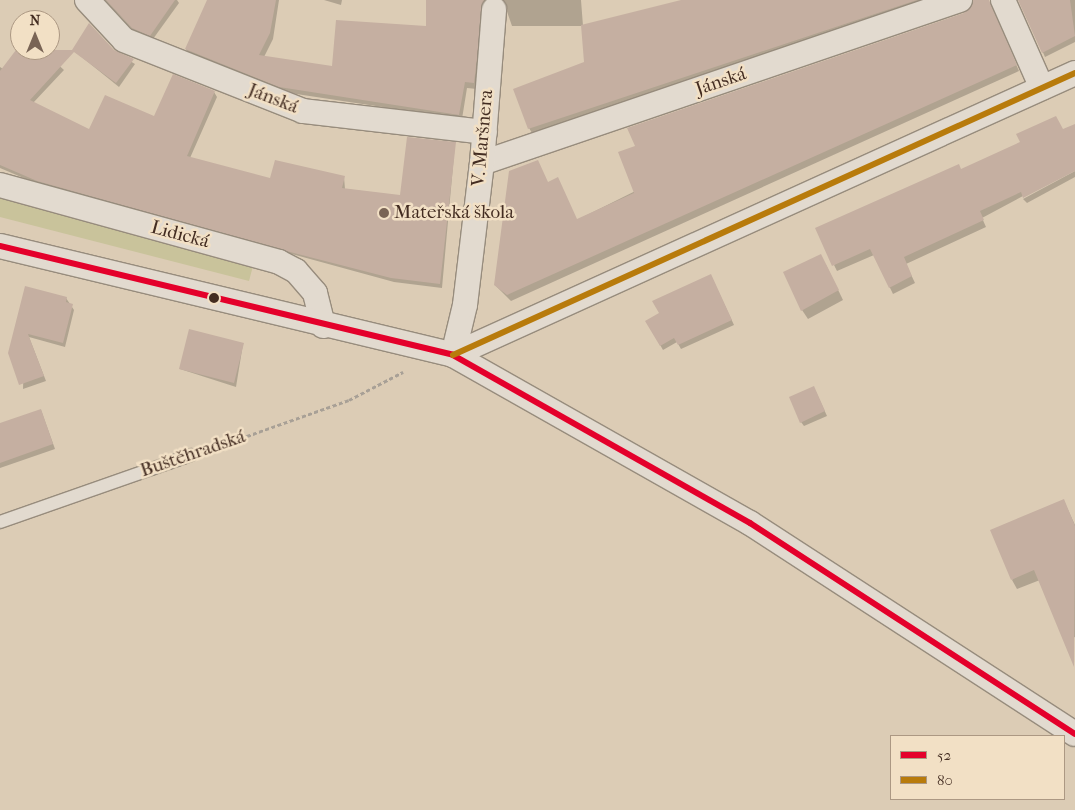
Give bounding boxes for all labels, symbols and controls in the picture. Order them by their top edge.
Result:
north arrow [10,10,60,60]
text: N [30,12,40,29]
street label: Jánská [693,63,749,101]
street label: Jánská [245,79,301,119]
street label: V. Maršnera [467,89,499,187]
place label: Mateřská škola [394,202,514,224]
marker: Mateřská škola [378,207,390,219]
street label: Lidická [148,216,212,254]
unlabelled marker [209,293,219,303]
street label: Buštěhradská [137,425,249,483]
legend [890,735,1065,800]
text: 52 [937,746,951,764]
text: 80 [937,771,953,789]

